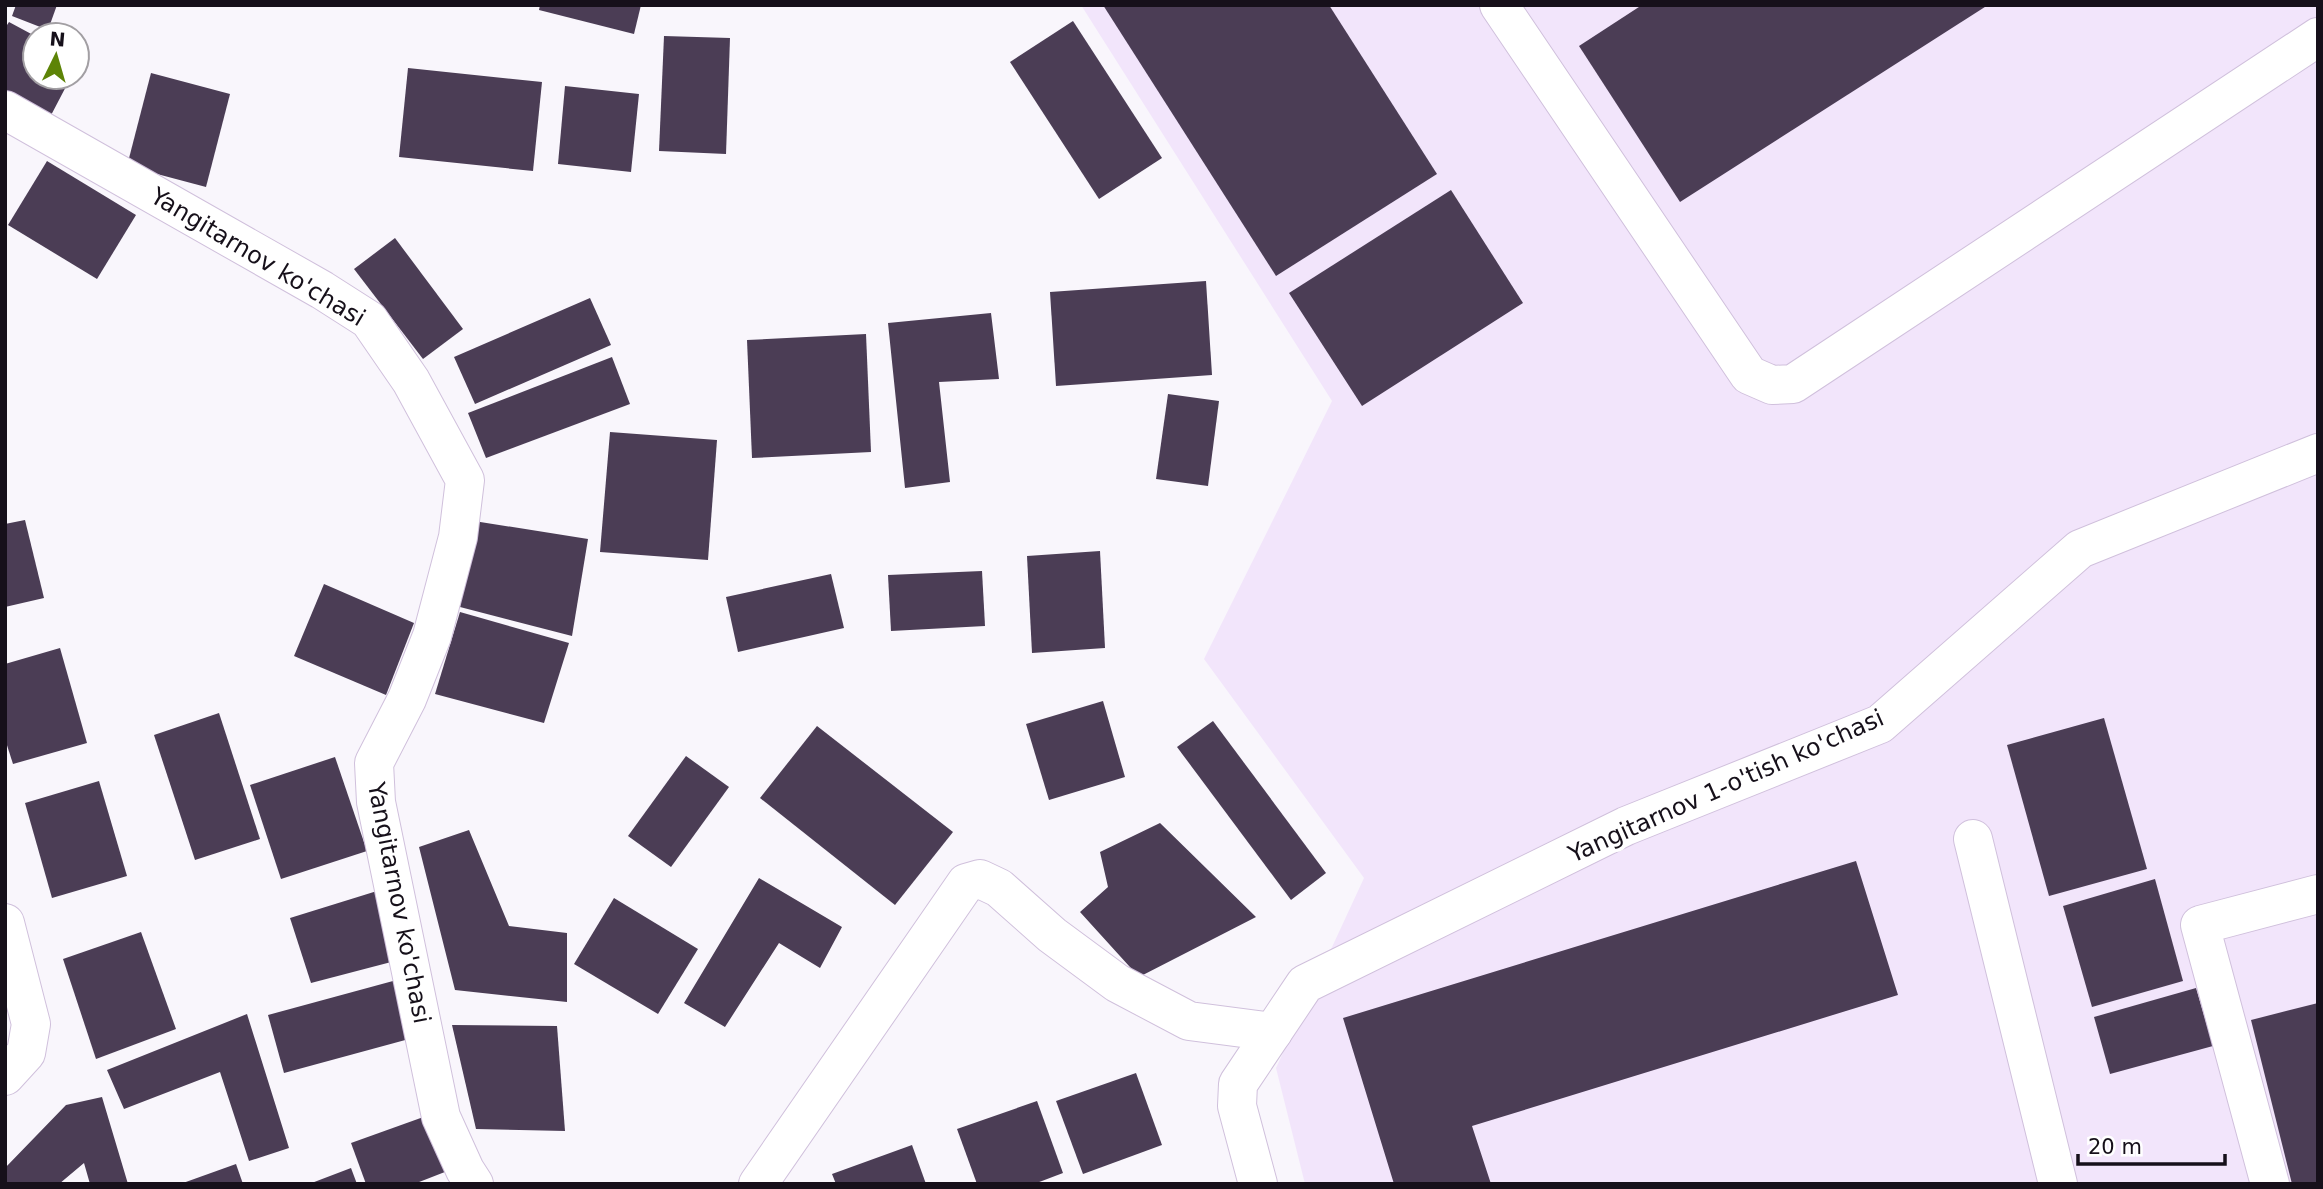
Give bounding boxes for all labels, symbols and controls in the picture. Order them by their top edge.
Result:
north arrow [21,21,91,91]
text: N [49,27,66,51]
street label: Yangitarnov ko'chasi [145,181,370,332]
street label: Yangitarnov 1-o'tish ko'chasi [1563,704,1888,869]
street label: Yangitarnov ko'chasi [362,779,436,1026]
scale bar [2078,1122,2225,1166]
text: 20 m [2088,1135,2142,1159]

